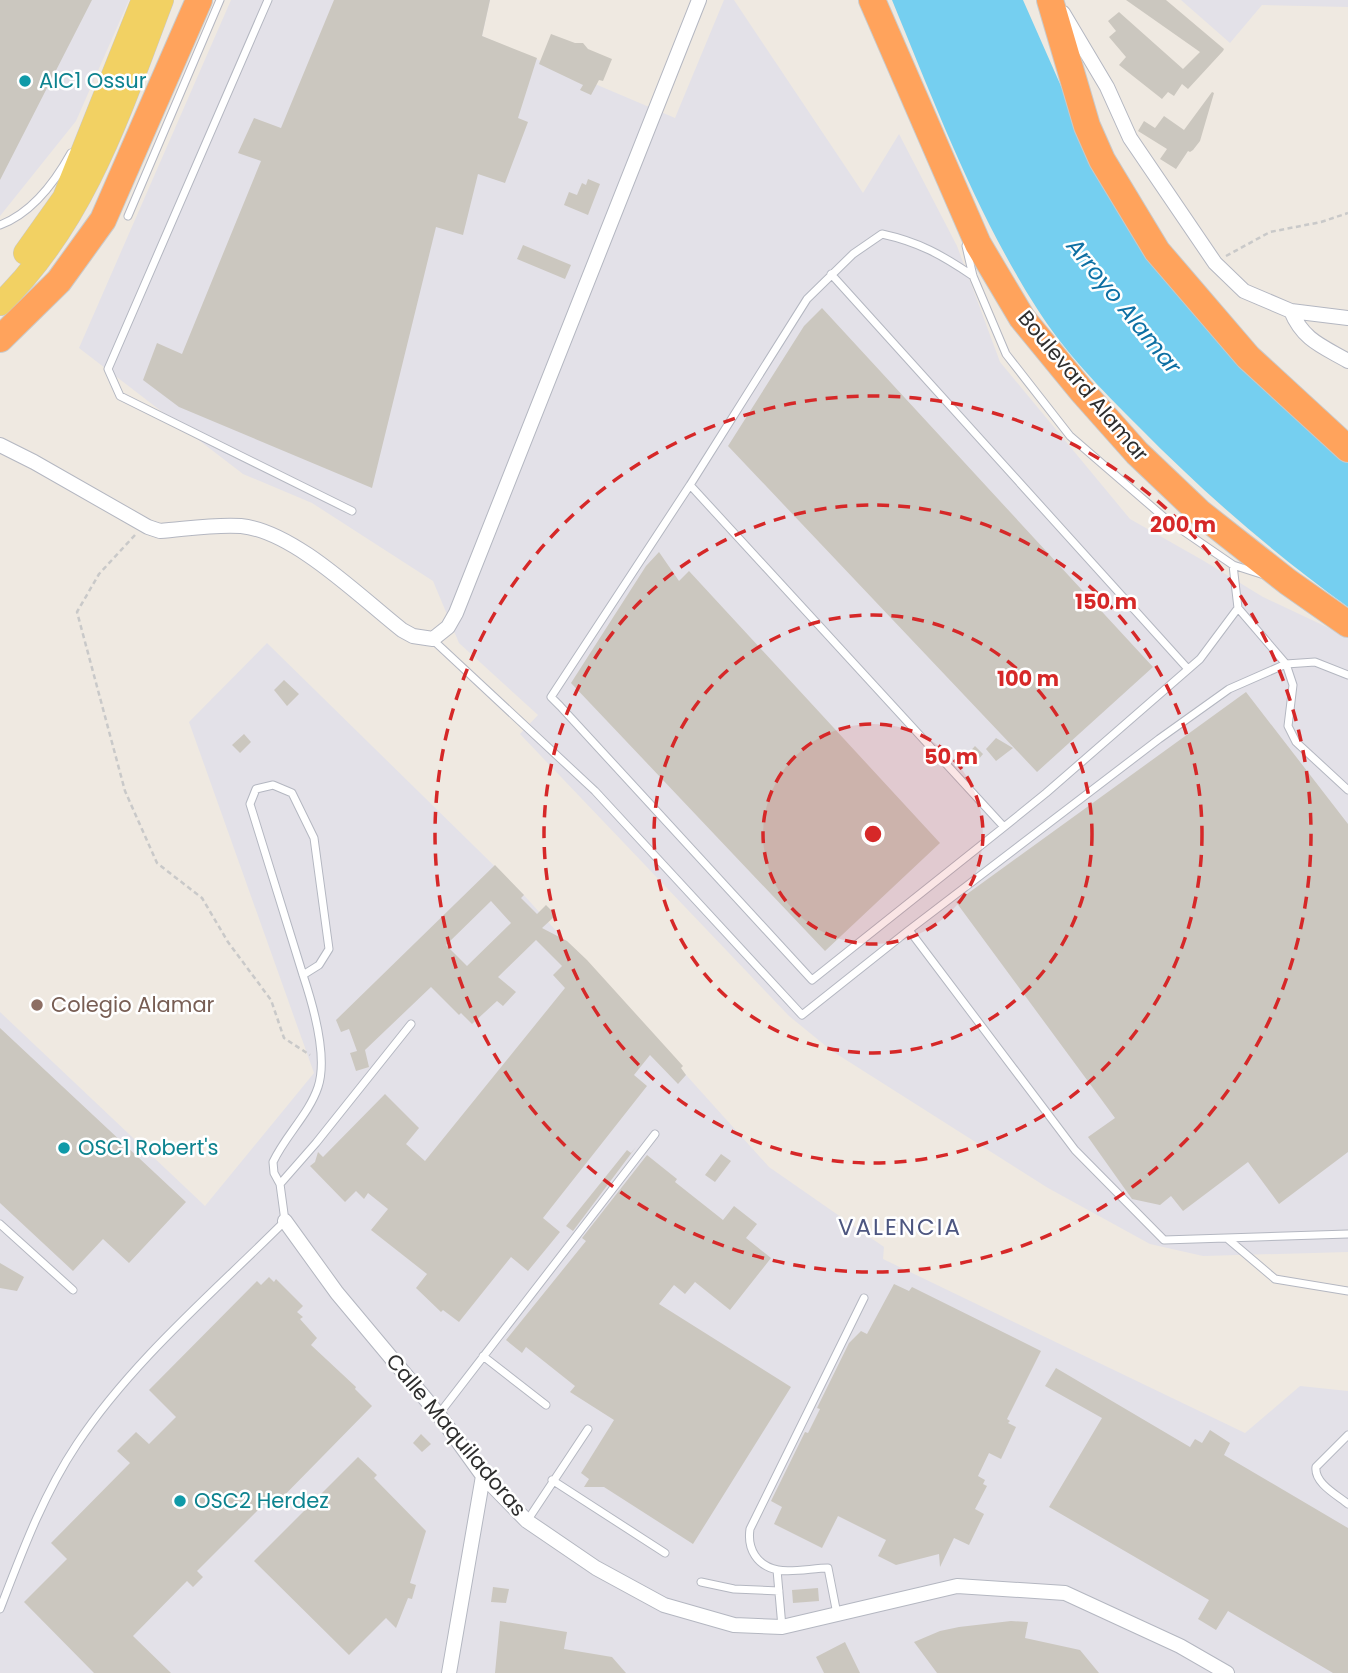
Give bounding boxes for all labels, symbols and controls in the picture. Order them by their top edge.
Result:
place label: AIC1 Ossur [39,66,147,95]
marker: AIC1 Ossur [17,73,33,89]
water label: Arroyo Alamar [1059,230,1190,382]
street label: Boulevard Alamar [1012,304,1155,467]
text: 200 m [1150,510,1216,539]
text: 150 m [1075,587,1137,616]
text: 100 m [997,664,1059,693]
text: 50 m [924,742,978,771]
centre of rings [861,822,885,846]
place label: Colegio Alamar [51,990,215,1019]
marker: Colegio Alamar [29,997,45,1013]
place label: OSC1 Robert's [78,1133,219,1162]
marker: OSC1 Robert's [56,1140,72,1156]
district label: VALENCIA [838,1211,962,1243]
street label: Calle Maquiladoras [380,1347,533,1522]
place label: OSC2 Herdez [194,1486,329,1515]
marker: OSC2 Herdez [172,1493,188,1509]

